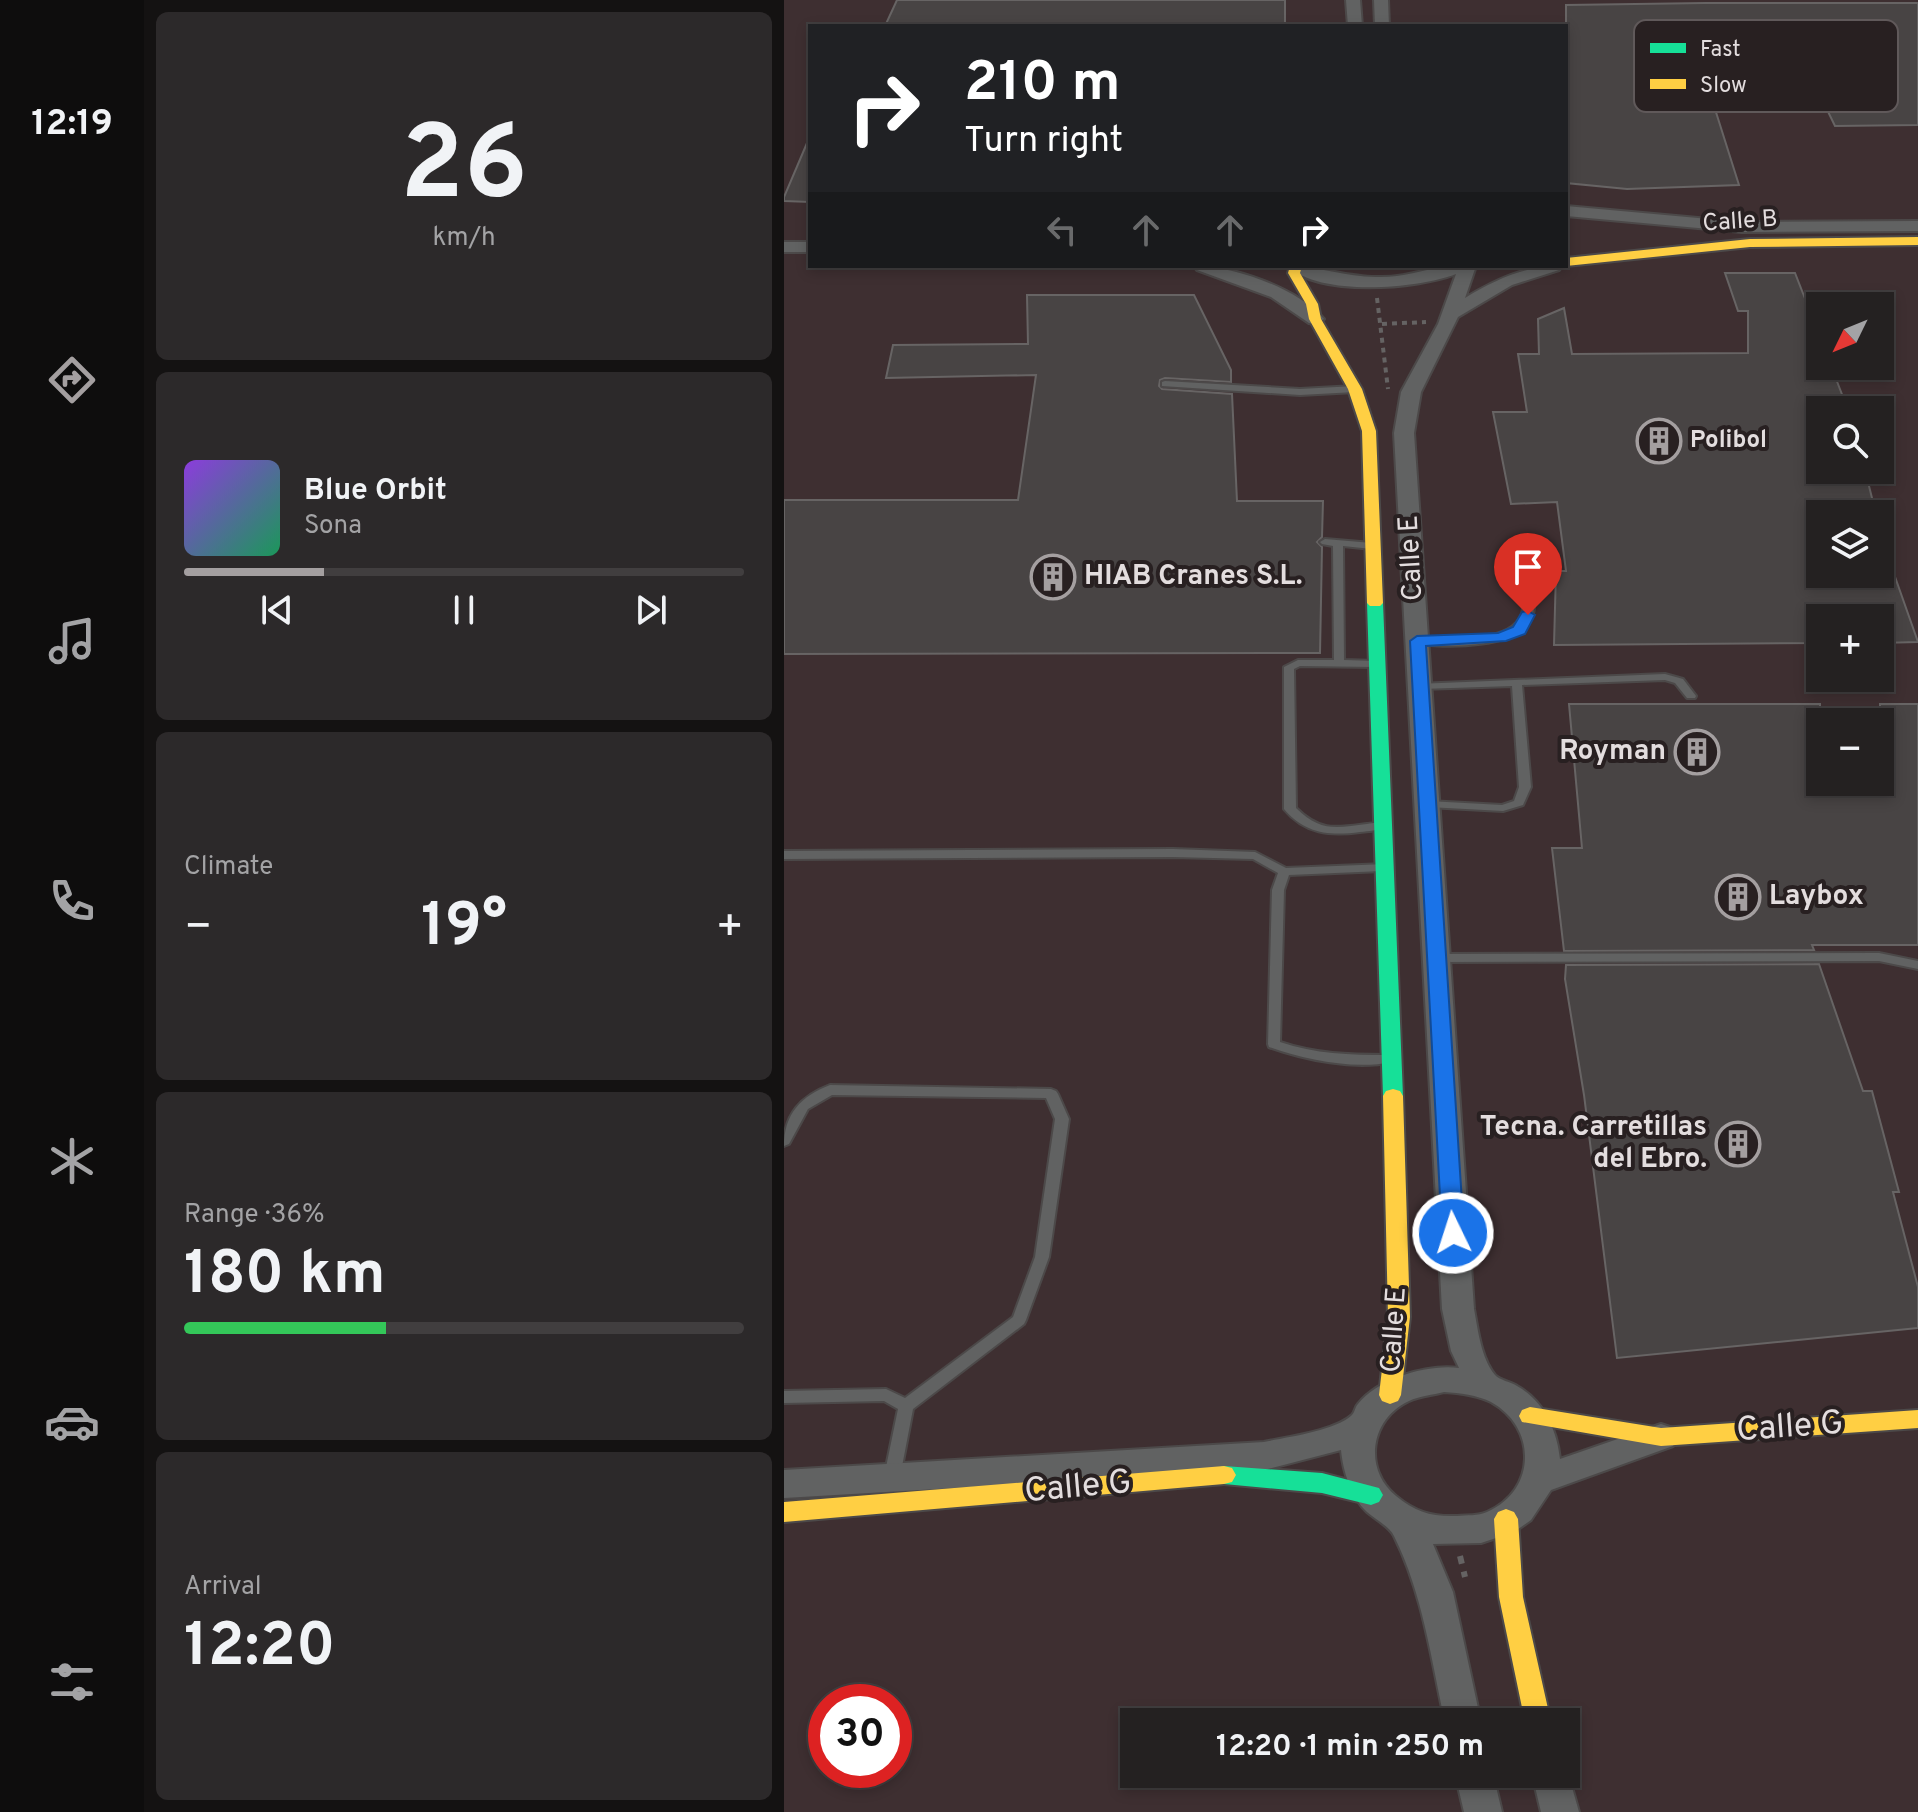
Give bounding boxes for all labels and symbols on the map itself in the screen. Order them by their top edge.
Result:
legend [1634,20,1898,112]
text: Fast [1700,37,1741,64]
text: Slow [1700,73,1747,100]
street label: Calle B [1702,204,1778,240]
north arrow [1806,292,1894,380]
building icon: Polibol [1635,417,1683,465]
place label: Polibol [1690,426,1767,456]
street label: Calle E [1392,514,1432,602]
pin [1494,533,1562,615]
building icon: HIAB Cranes S.L. [1029,553,1077,601]
place label: HIAB Cranes S.L. [1084,559,1302,595]
building icon: Royman [1673,728,1721,776]
place label: Royman [1559,734,1666,770]
building icon: Laybox [1714,873,1762,921]
place label: Laybox [1769,879,1864,915]
place label: Tecna. Carretillas del Ebro. [1480,1110,1707,1178]
building icon: Tecna. Carretillas del Ebro. [1714,1120,1762,1168]
position arrow [1411,1191,1495,1275]
street label: Calle E [1374,1286,1416,1374]
street label: Calle G [1735,1403,1845,1453]
street label: Calle G [1023,1462,1133,1514]
speed limit sign: 30 [808,1684,912,1788]

